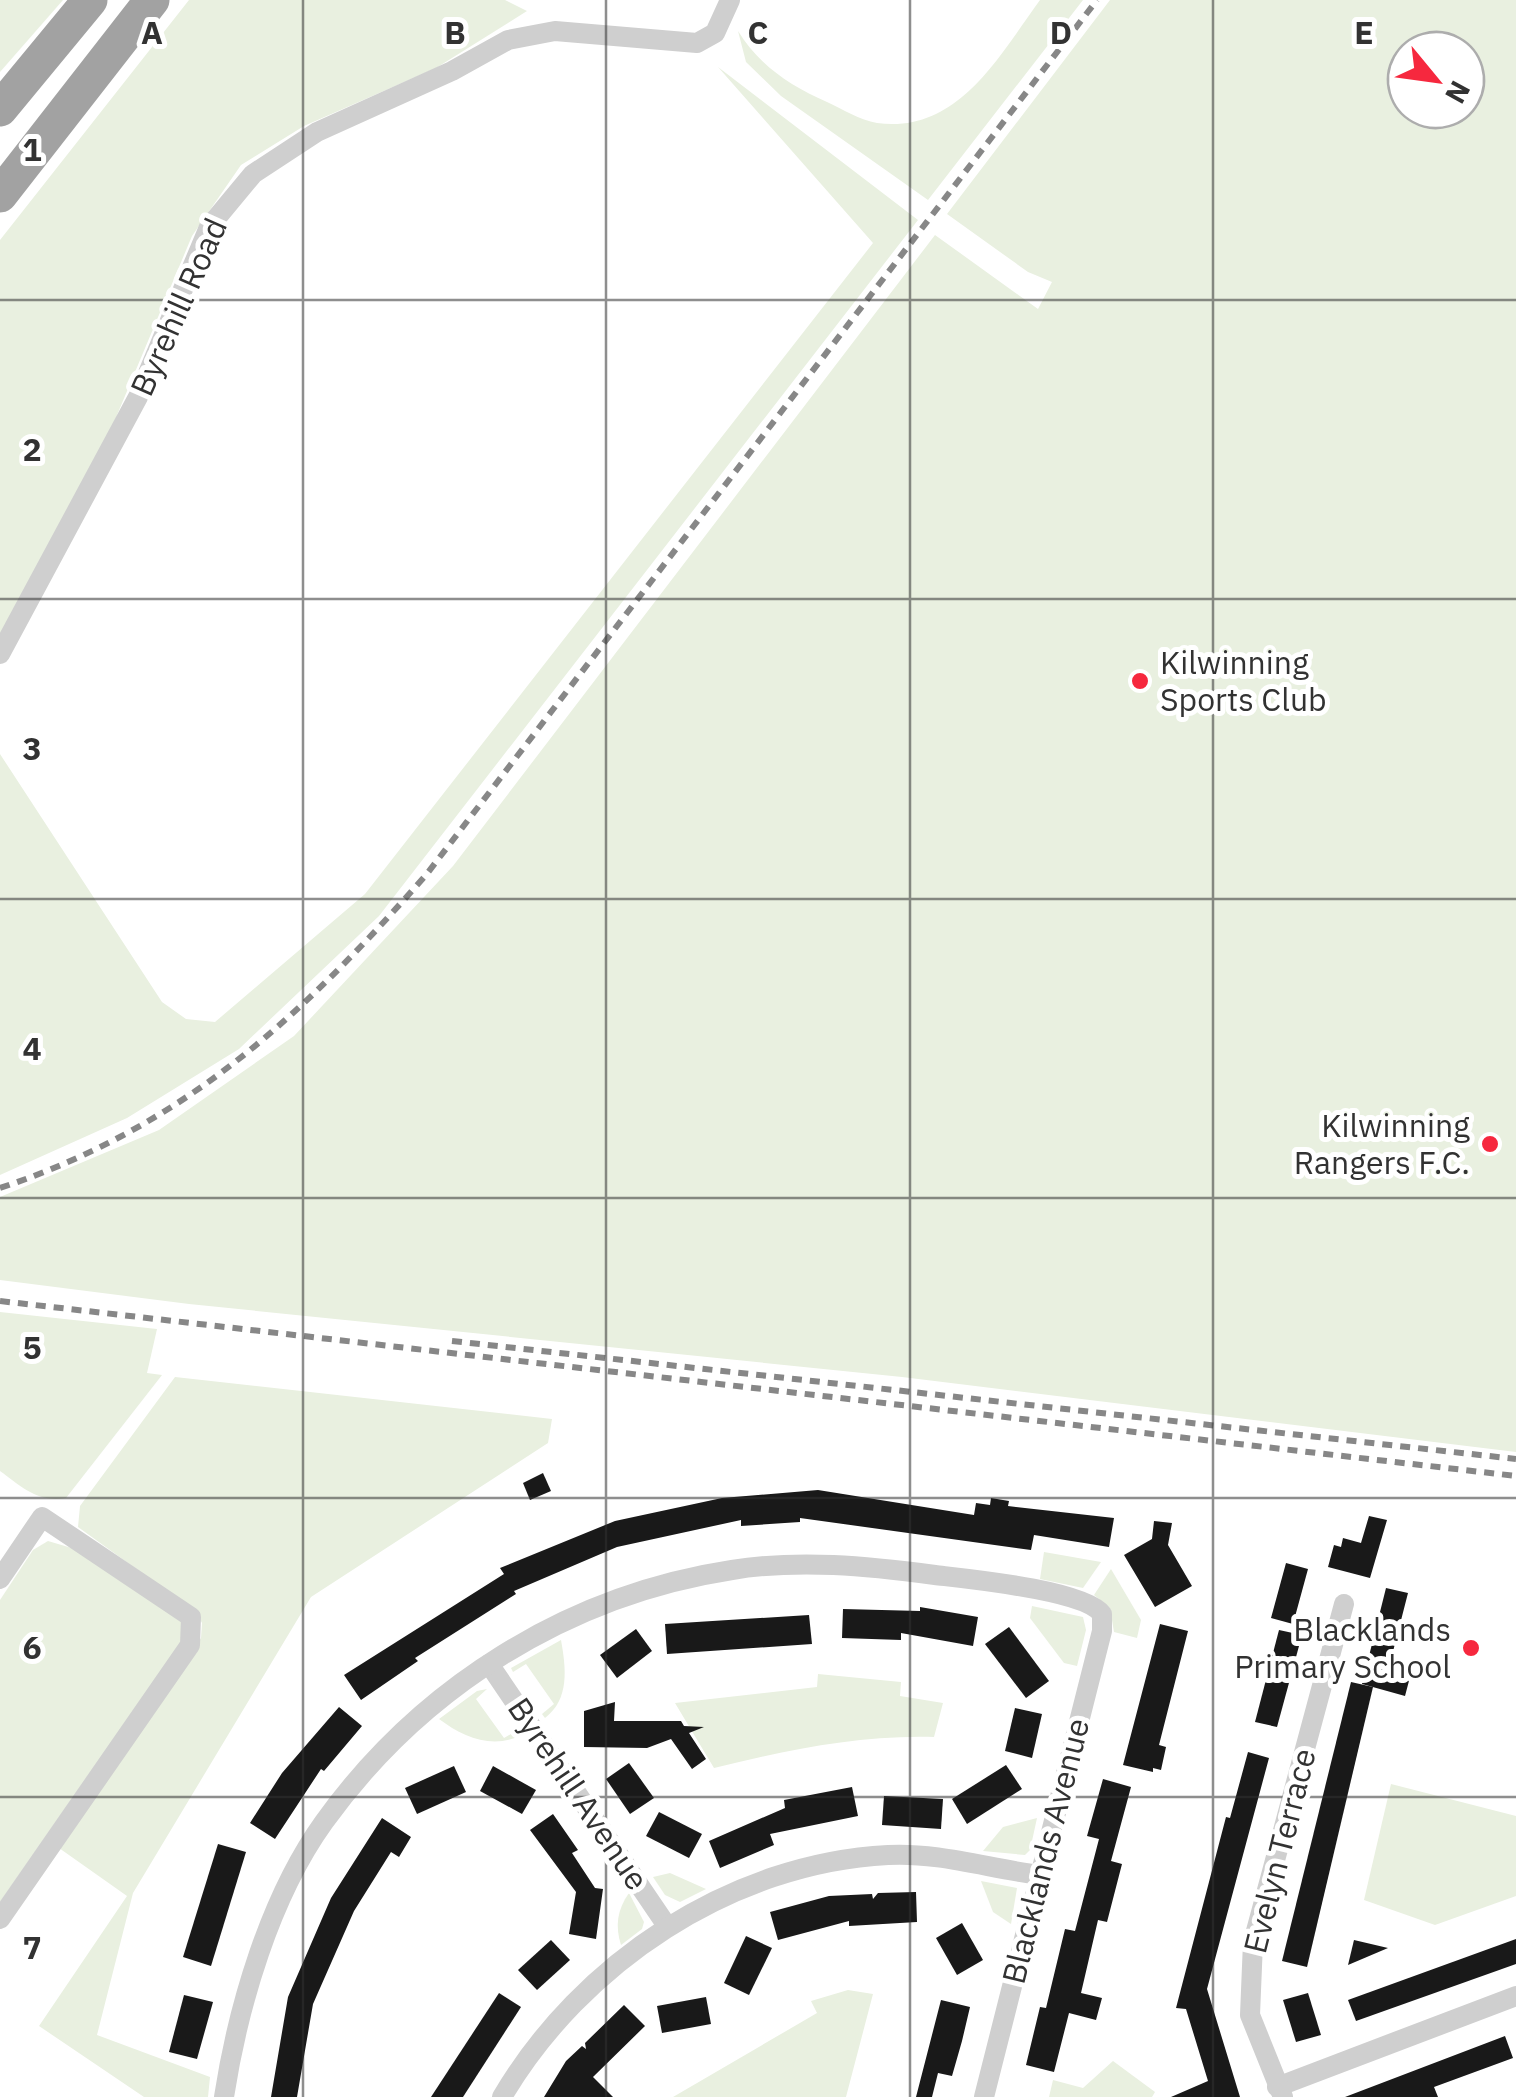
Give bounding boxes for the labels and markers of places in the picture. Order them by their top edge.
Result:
place label: Kilwinning Sports Club [1160,641,1327,720]
marker: Kilwinning Sports Club [1129,670,1151,692]
place label: Kilwinning Rangers F.C. [1294,1104,1470,1183]
marker: Kilwinning Rangers F.C. [1479,1133,1501,1155]
place label: Blacklands Primary School [1234,1608,1451,1687]
marker: Blacklands Primary School [1460,1637,1482,1659]

